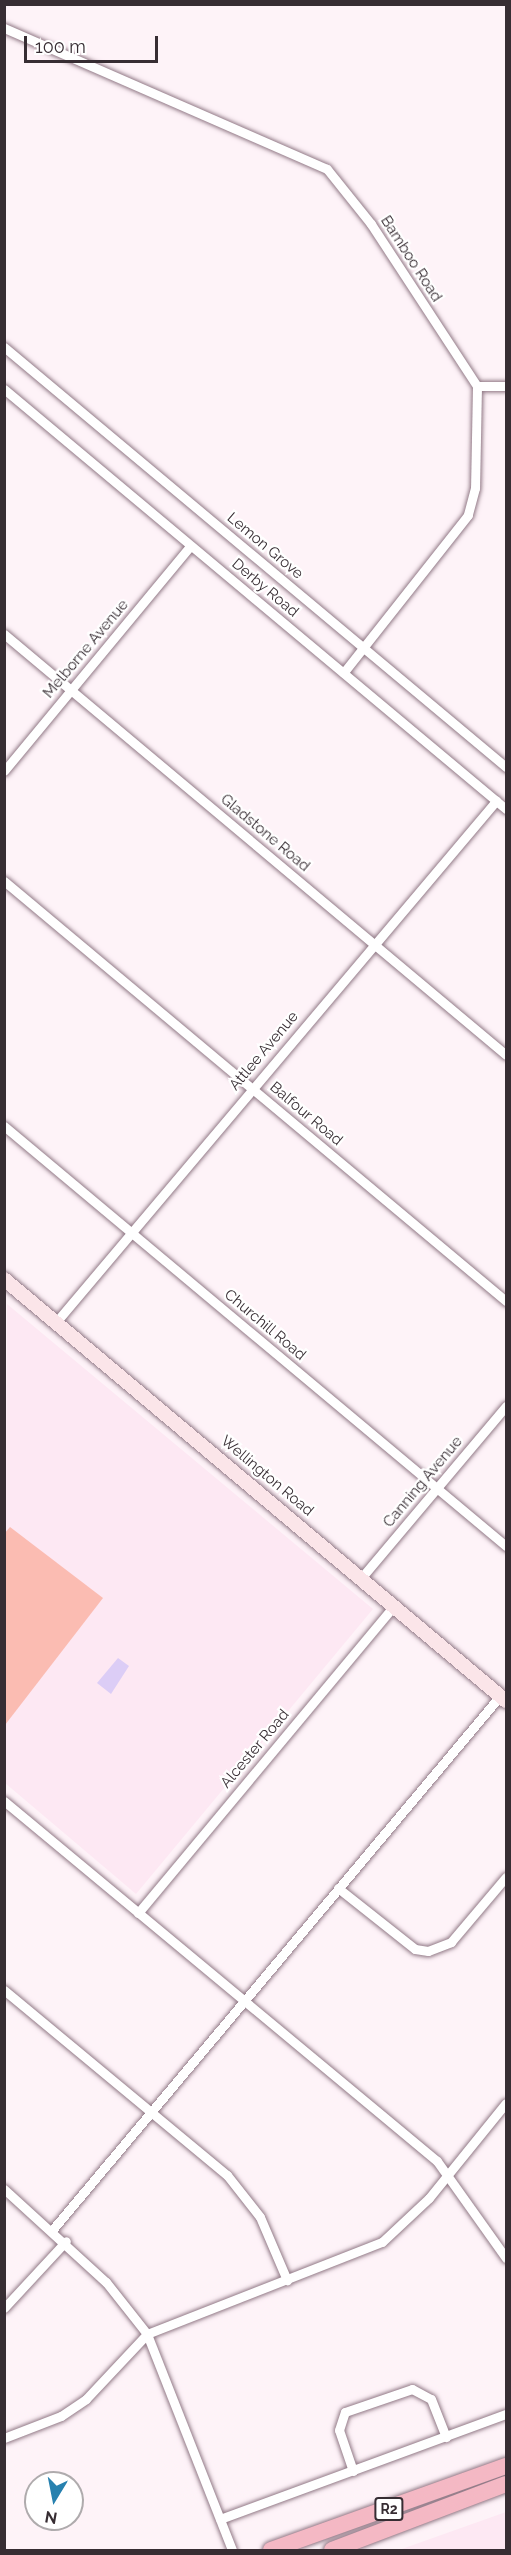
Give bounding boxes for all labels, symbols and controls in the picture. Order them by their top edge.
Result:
scale bar [27,24,160,62]
text: 100 m [35,36,86,57]
street label: Bamboo Road [377,213,445,305]
street label: Lemon Grove [223,509,307,583]
street label: Derby Road [228,555,302,621]
street label: Melborne Avenue [39,596,133,702]
street label: Gladstone Road [217,791,313,875]
street label: Attlee Avenue [226,1008,302,1094]
street label: Balfour Road [266,1078,346,1150]
street label: Churchill Road [220,1286,310,1364]
street label: Wellington Road [217,1432,317,1520]
street label: Canning Avenue [380,1433,466,1531]
street label: Alcester Road [217,1706,293,1792]
north arrow [24,2471,84,2531]
road number: R2 [374,2498,404,2520]
text: N [43,2507,59,2528]

